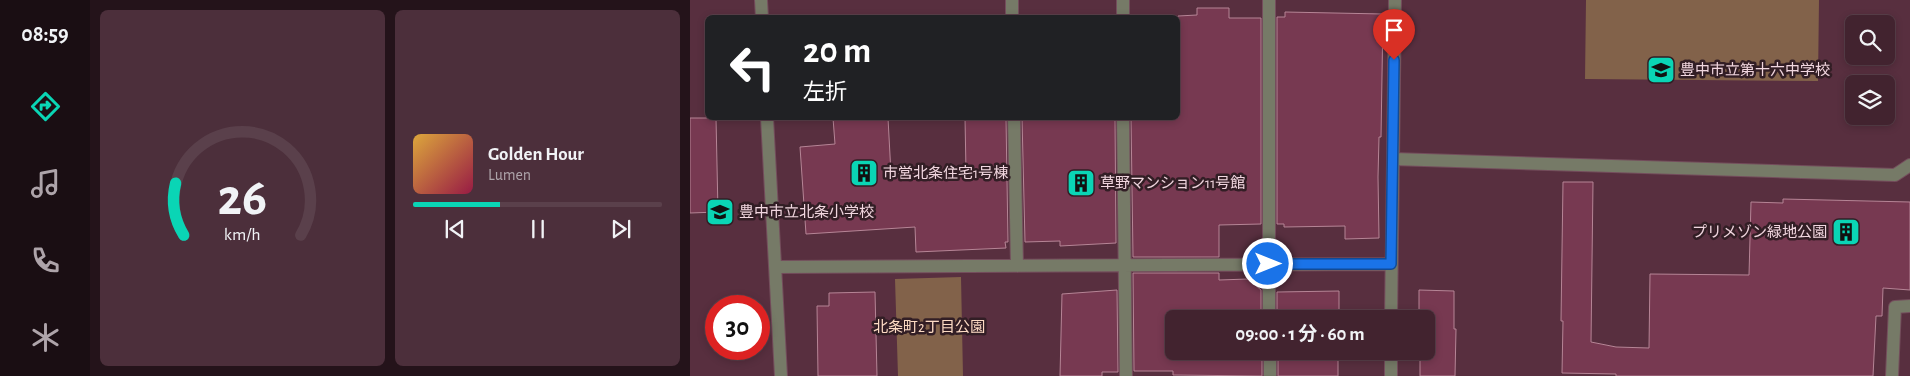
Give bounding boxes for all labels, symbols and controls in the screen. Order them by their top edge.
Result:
pin [1373,9,1415,60]
map controls [1845,15,1895,125]
button: search [1845,15,1895,65]
icon: arrive [1380,16,1408,44]
text: 08:59 [21,23,69,45]
text: 20 m [803,34,871,69]
icon: left [720,35,785,100]
school or university icon: 豊中市立第十六中学校 [1646,55,1676,85]
place label: 豊中市立第十六中学校 [1680,62,1830,78]
button: layers [1845,75,1895,125]
text: 左折 [803,81,847,103]
icon: directions [28,89,63,124]
text: Golden Hour [488,145,584,164]
building icon: 市営北条住宅1号棟 [849,158,879,188]
place label: 市営北条住宅1号棟 [883,164,1008,181]
icon: music [28,166,63,201]
text: Lumen [488,167,531,183]
building icon: 草野マンション11号館 [1066,168,1096,198]
text: 26 [218,172,267,224]
place label: 草野マンション11号館 [1100,175,1245,191]
school or university icon: 豊中市立北条小学校 [705,197,735,227]
place label: 豊中市立北条小学校 [739,203,874,220]
icon: previous [441,215,469,243]
icon: pause [524,215,552,243]
icon: next [607,215,635,243]
building icon: プリメゾン緑地公園 [1831,217,1861,247]
place label: プリメゾン緑地公園 [1692,224,1827,240]
text: km/h [224,226,261,244]
position arrow [1241,237,1293,289]
icon: phone [28,243,63,278]
speed limit sign: 30 [705,295,770,360]
park label: 北条町2丁目公園 [873,318,985,335]
icon: climate [28,320,63,355]
text: 09:00 · 1 分 · 60 m [1235,325,1365,344]

